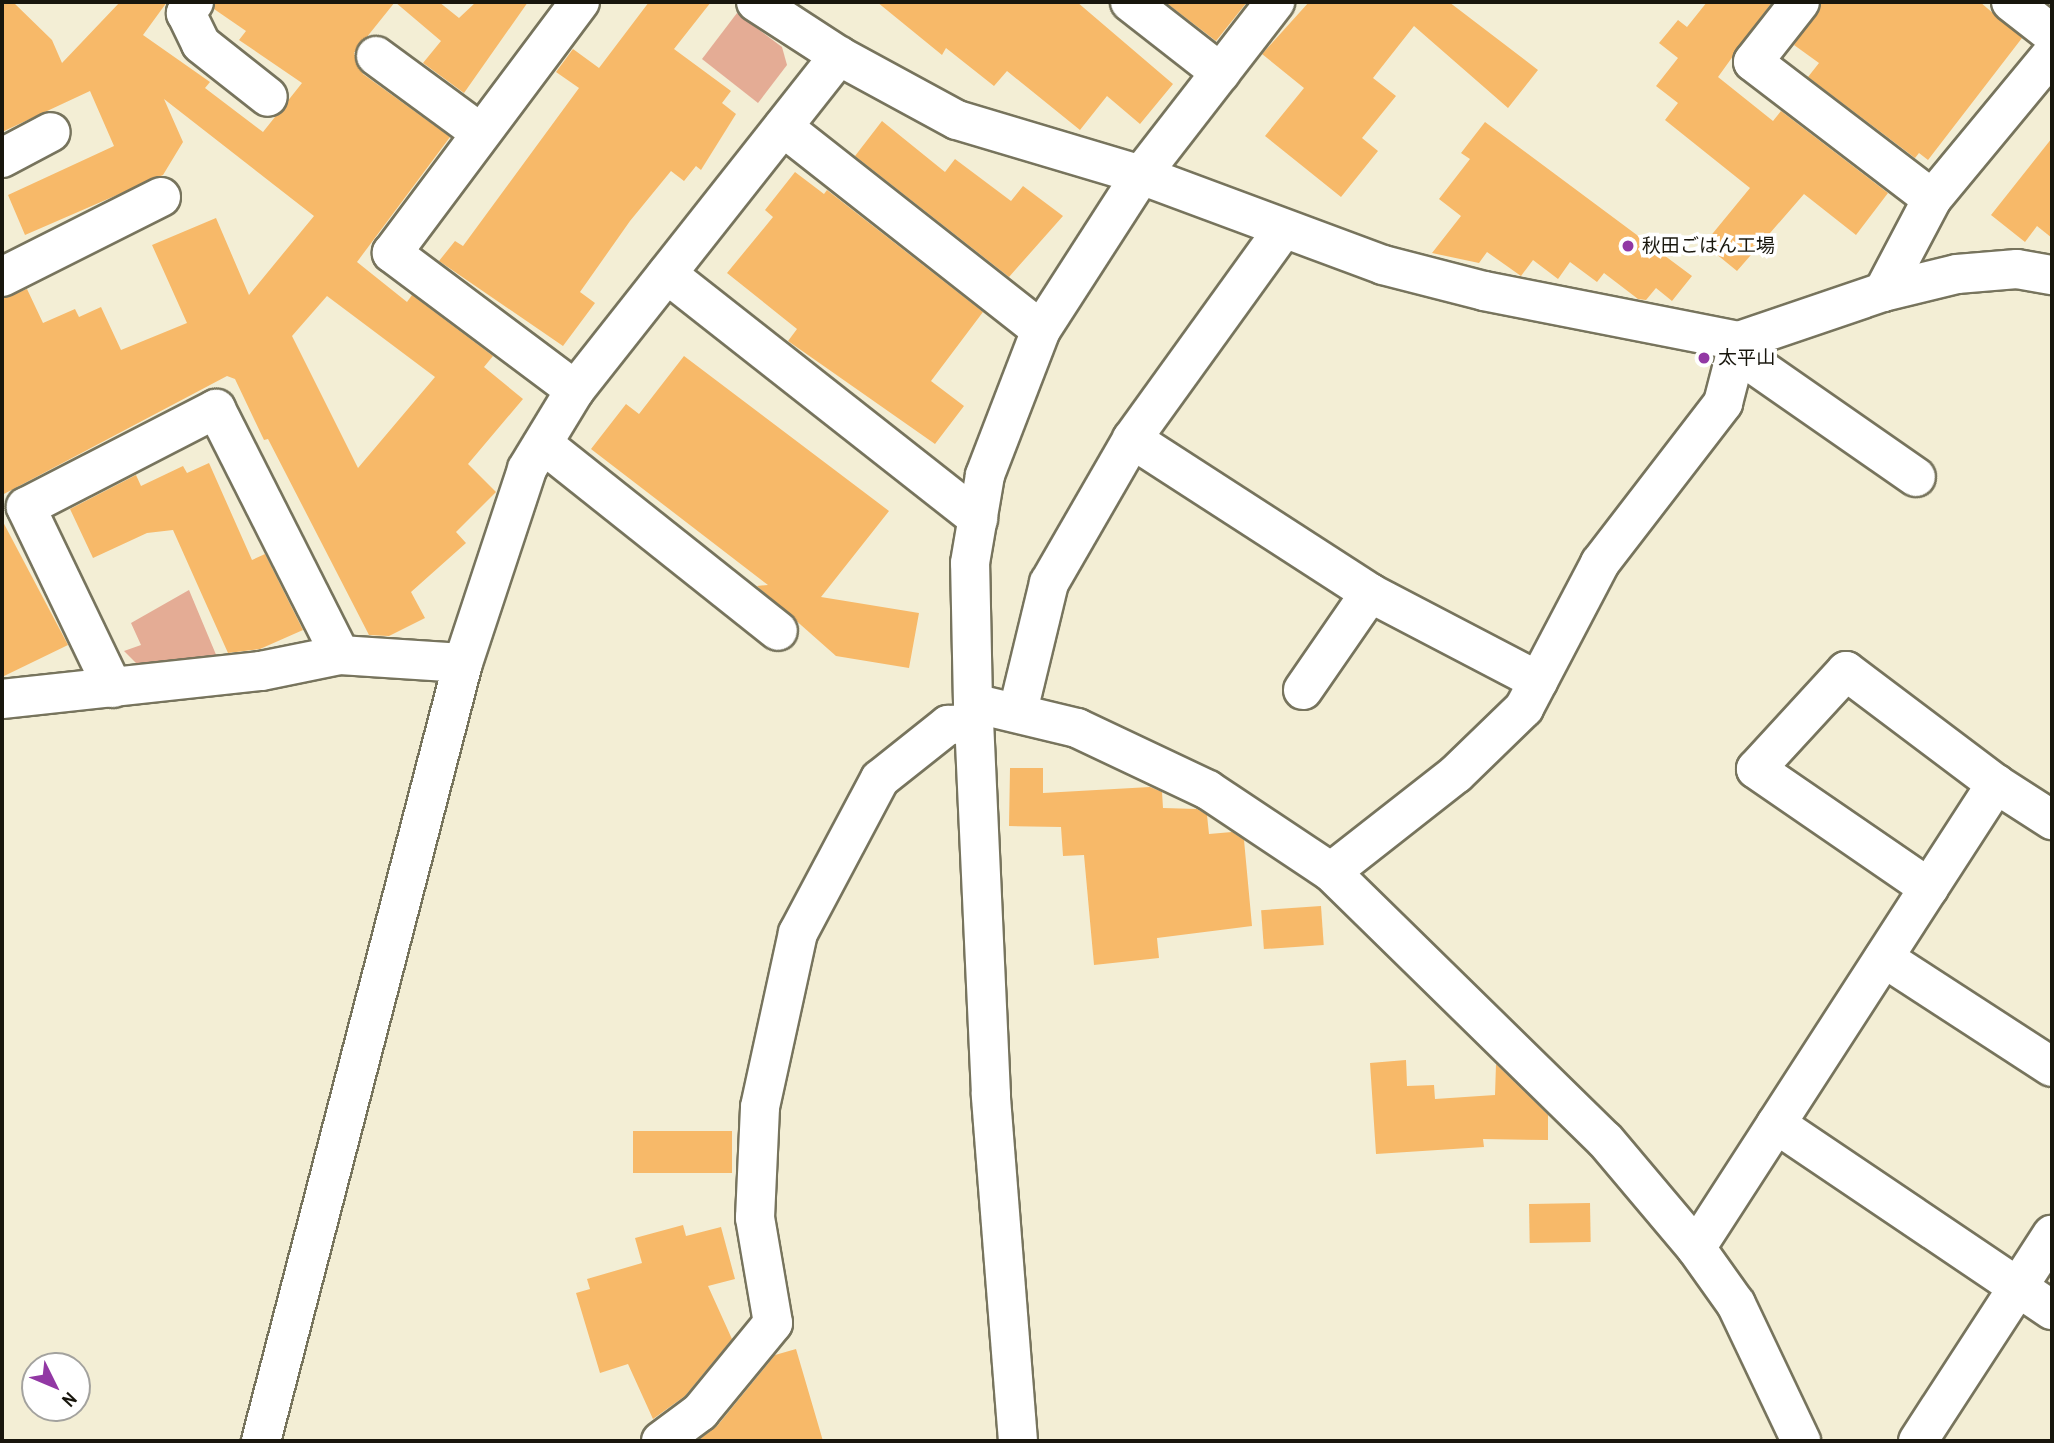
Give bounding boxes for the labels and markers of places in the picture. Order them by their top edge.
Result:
place label: 秋田ごはん工場 [1642,235,1775,257]
marker: 秋田ごはん工場 [1620,238,1636,254]
place label: 太平山 [1718,347,1775,369]
marker: 太平山 [1696,350,1712,366]

